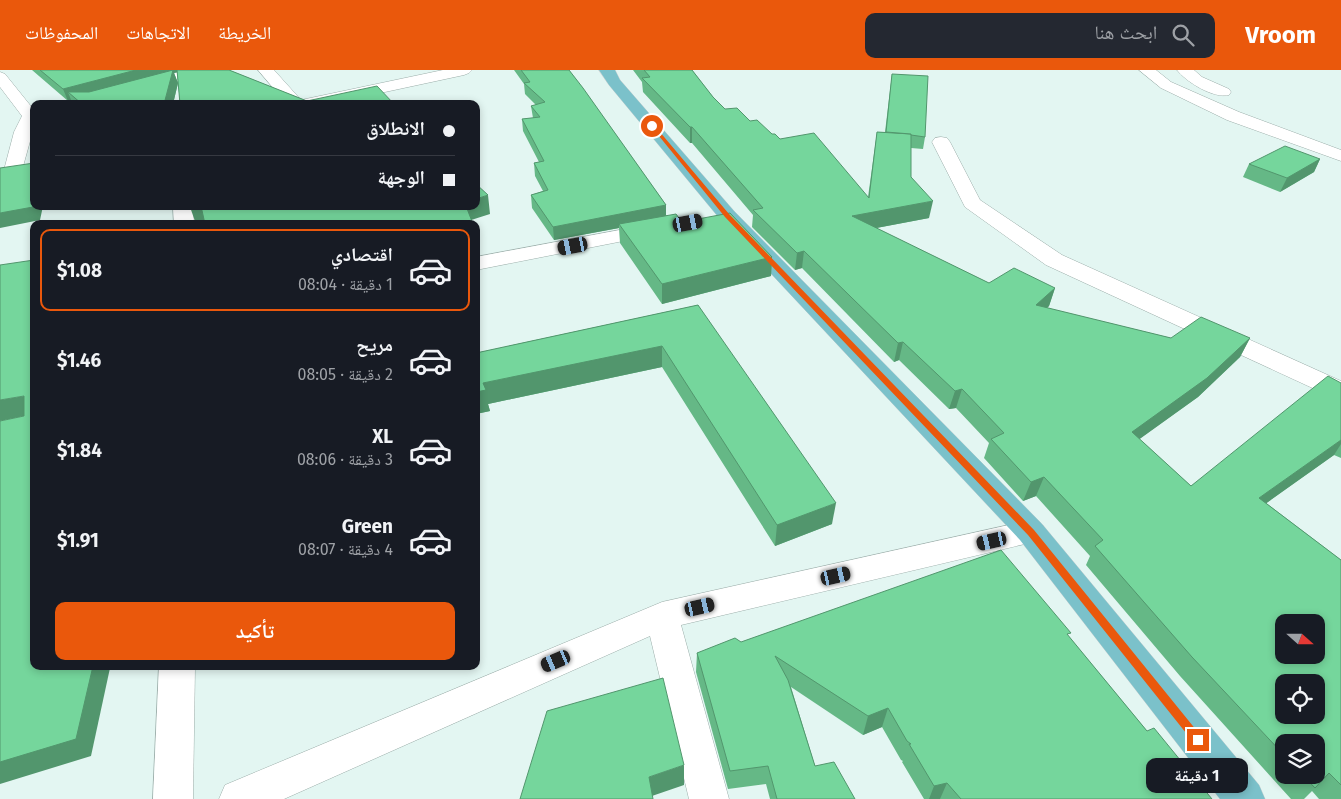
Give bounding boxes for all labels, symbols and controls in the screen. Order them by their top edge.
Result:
search box [865,13,1215,58]
text: ابحث هنا [1094,21,1157,44]
icon: search [1169,21,1197,49]
text: Vroom [1245,21,1316,49]
text: المحفوظات [25,22,98,44]
text: الاتجاهات [126,22,190,44]
text: الخريطة [218,22,271,44]
route start [641,115,663,137]
text: الانطلاق [366,117,425,140]
text: الوجهة [377,166,425,189]
car [671,213,704,233]
car [556,236,589,256]
text: اقتصادي [331,243,393,266]
icon: car [408,248,453,293]
text: $1.08 [57,259,102,282]
text: 1 دقيقة · 08:04 [298,275,393,294]
text: مريح [356,333,393,356]
icon: car [408,338,453,383]
text: $1.46 [57,349,101,372]
text: 2 دقيقة · 08:05 [297,365,393,384]
text: XL [372,425,393,448]
icon: car [408,428,453,473]
text: $1.84 [57,439,102,462]
text: 3 دقيقة · 08:06 [297,450,393,469]
text: Green [342,515,393,538]
icon: car [408,518,453,563]
text: $1.91 [57,529,99,552]
car [975,530,1008,552]
text: 4 دقيقة · 08:07 [298,540,393,559]
car [819,565,852,587]
car [683,596,716,618]
button: تأكيد [55,602,455,660]
north arrow [1275,614,1325,664]
map controls [1275,614,1325,784]
car [539,648,572,674]
button: locate [1275,674,1325,724]
route end [1187,729,1209,751]
button: layers [1275,734,1325,784]
callout: 1 دقيقة [1147,758,1249,792]
text: 1 دقيقة [1175,766,1219,785]

